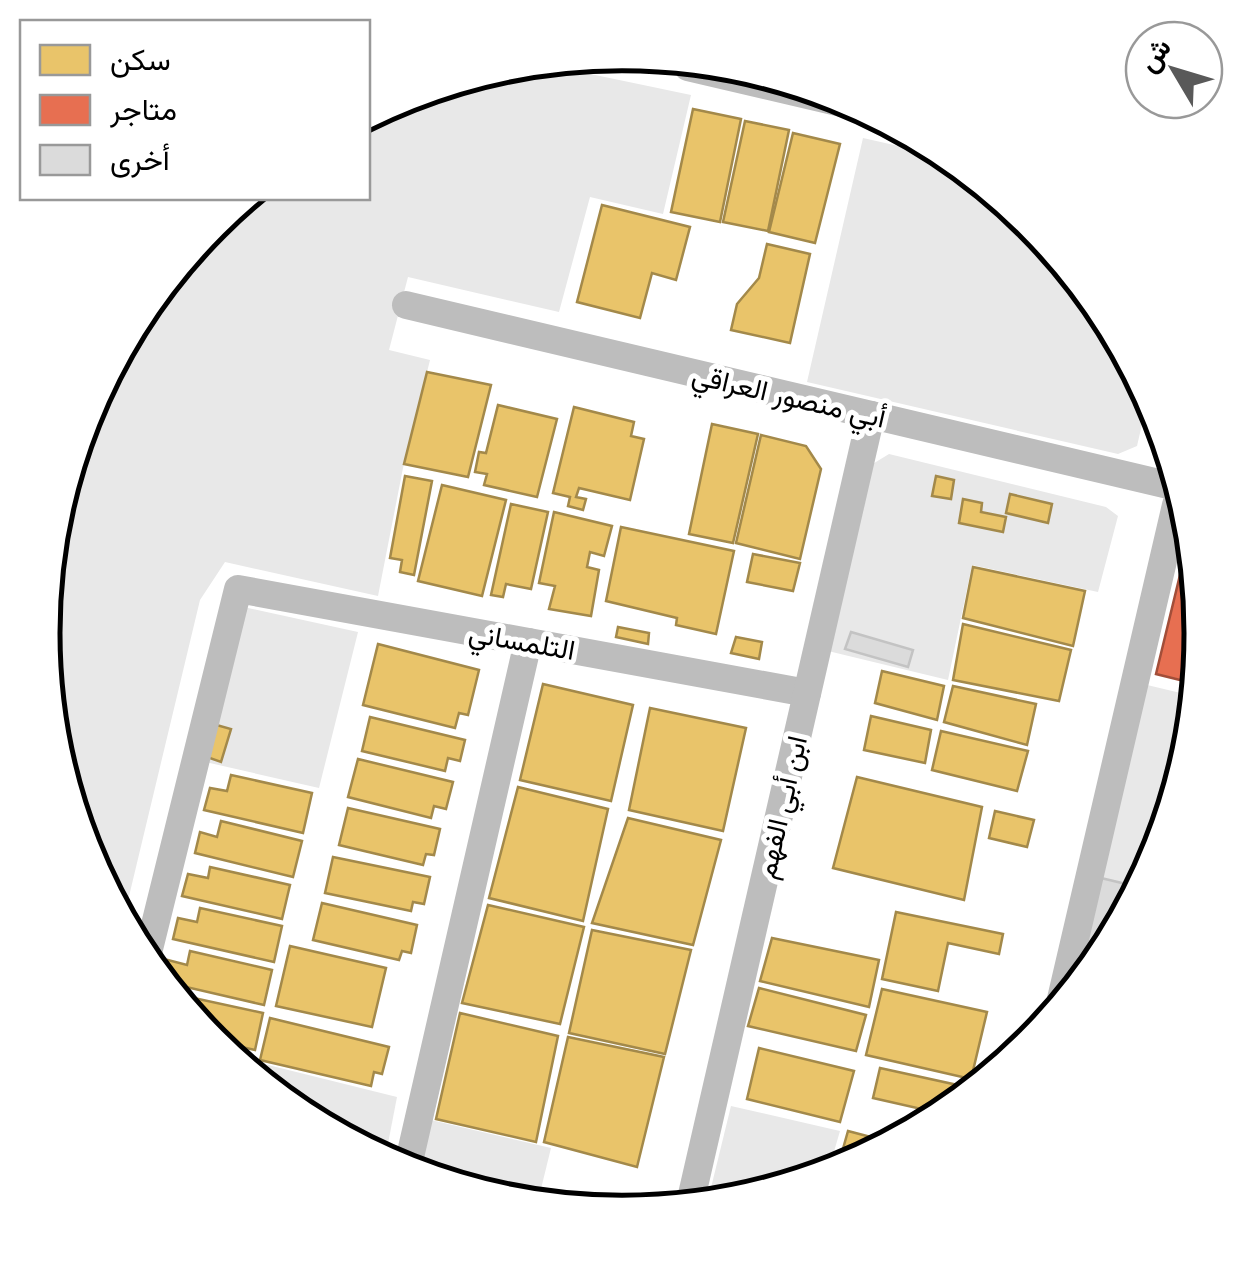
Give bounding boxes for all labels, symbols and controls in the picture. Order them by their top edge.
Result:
legend [20,20,370,200]
north arrow [1124,20,1224,120]
text: ش [1131,31,1178,78]
text: سكن [110,42,171,78]
text: متاجر [109,92,177,128]
text: أخرى [110,142,170,178]
street label: أبي منصور العراقي [687,358,889,441]
street label: التلمساني [465,616,578,673]
street label: ابن أبي الفهم [749,733,820,883]

